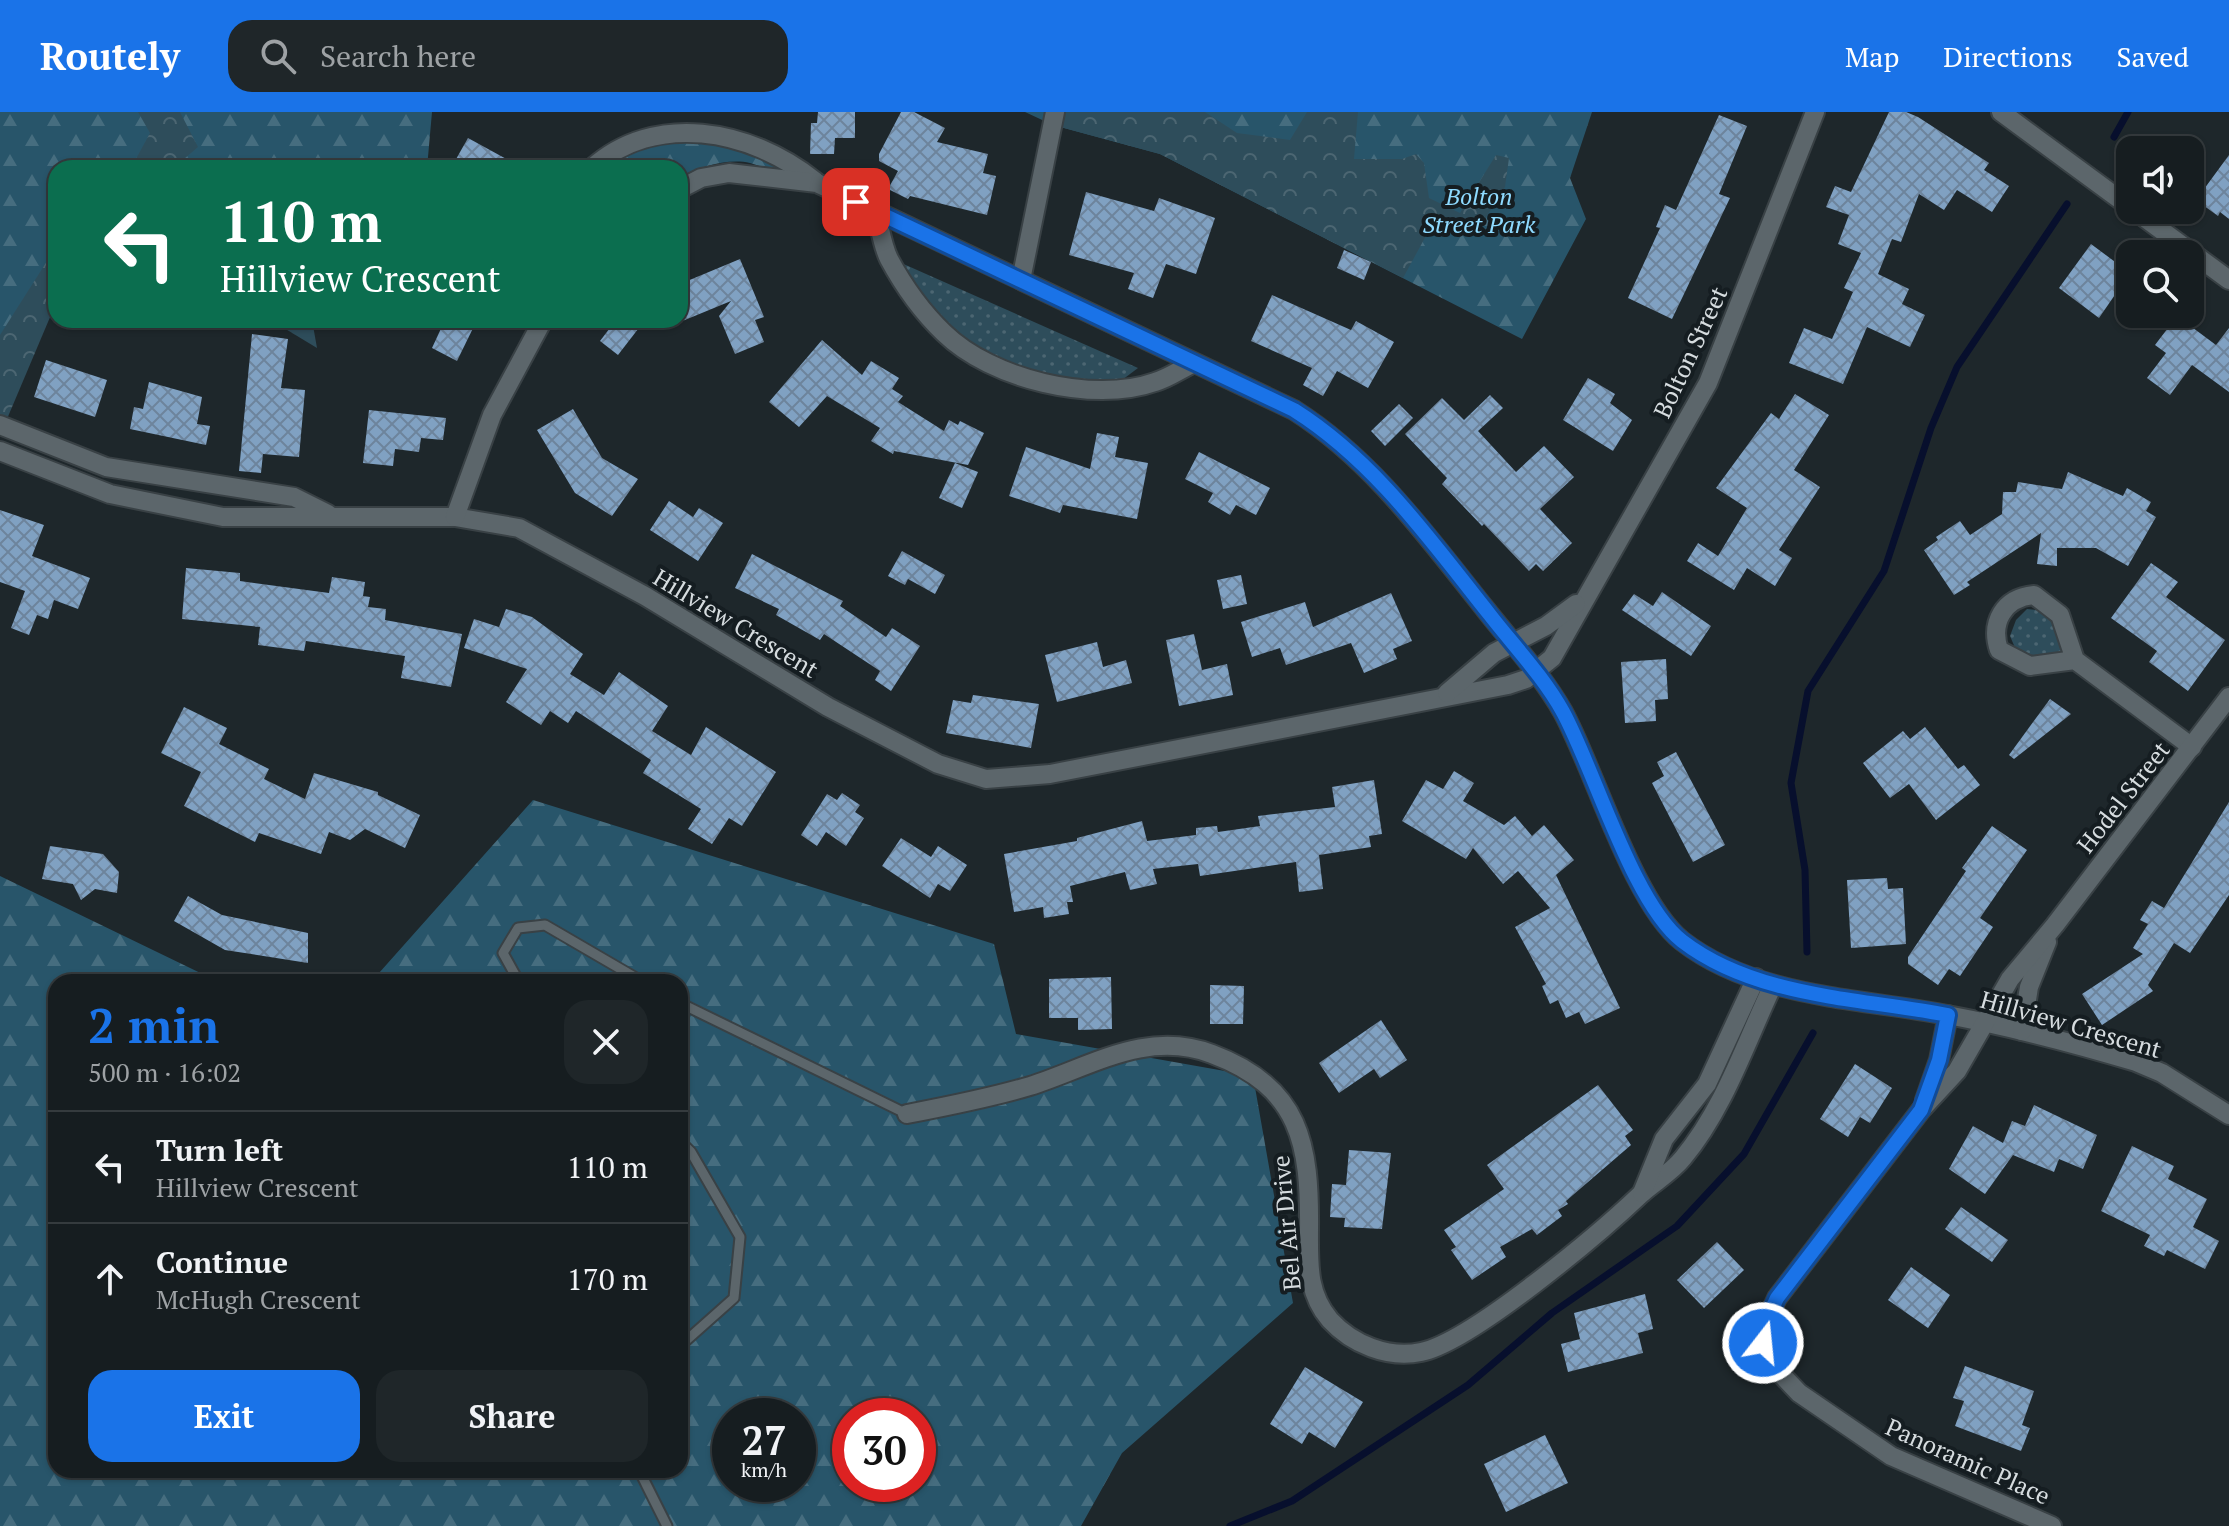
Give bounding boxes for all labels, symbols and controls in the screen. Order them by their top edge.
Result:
search box [228,20,788,92]
text: Routely [40,31,180,81]
icon: search [256,34,300,78]
text: Search here [320,36,476,76]
text: Map [1845,38,1899,75]
text: Directions [1943,38,2073,75]
text: Saved [2117,38,2189,75]
map controls [2116,136,2204,328]
button: sound [2116,136,2204,224]
pin [822,168,890,236]
icon: arrive [834,180,878,224]
park label: Bolton Street Park [1422,180,1536,240]
text: 110 m [220,184,382,258]
icon: left [88,192,192,296]
button: search [2116,240,2204,328]
text: Hillview Crescent [220,255,501,302]
street label: Bolton Street [1646,281,1734,423]
street label: Hillview Crescent [648,561,824,685]
street label: Hodel Street [2069,735,2177,859]
street label: Hillview Crescent [1977,983,2165,1065]
text: 2 min [88,993,219,1057]
button: close [564,1000,648,1084]
text: 500 m · 16:02 [88,1055,241,1089]
text: Turn left [156,1130,283,1170]
icon: left [88,1145,132,1189]
text: 110 m [567,1147,648,1187]
street label: Bel Air Drive [1264,1154,1308,1292]
text: Hillview Crescent [156,1170,359,1204]
text: Continue [156,1242,288,1282]
icon: ahead [88,1257,132,1301]
text: 170 m [567,1259,648,1299]
text: McHugh Crescent [156,1282,361,1316]
position arrow [1721,1301,1805,1385]
button: Exit [88,1370,360,1462]
button: Share [376,1370,648,1462]
speed limit sign: 30 [832,1398,936,1502]
street label: Panoramic Place [1881,1410,2055,1512]
text: 27 [741,1413,787,1466]
text: km/h [741,1456,787,1483]

